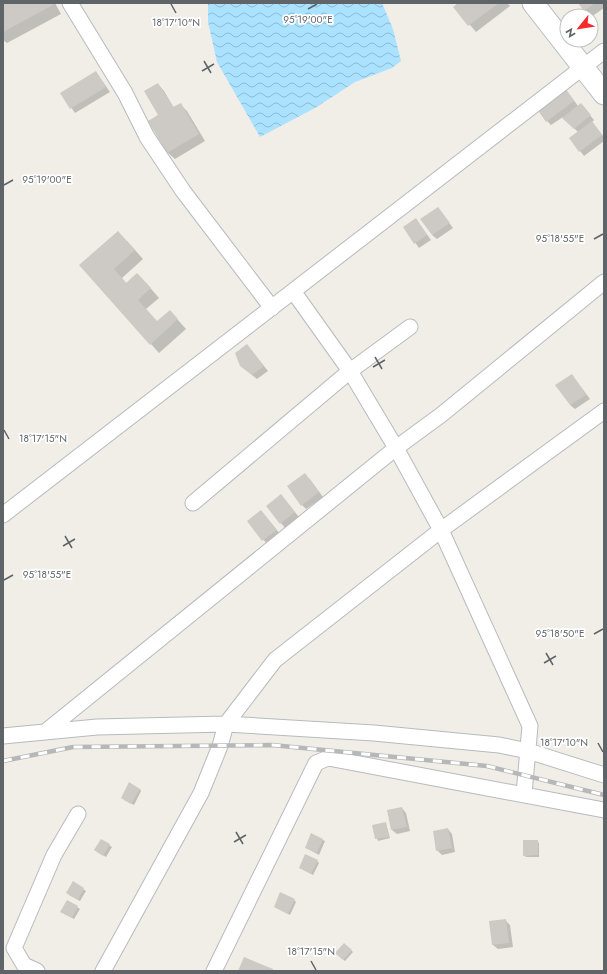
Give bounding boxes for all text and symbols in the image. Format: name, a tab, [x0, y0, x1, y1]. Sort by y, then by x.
north arrow	[559, 8, 599, 48]
text: 95°19'00"E	[283, 12, 333, 27]
text: 18°17'10"N	[152, 15, 200, 30]
text: N	[561, 25, 579, 41]
text: 95°19'00"E	[22, 172, 72, 187]
text: 95°18'55"E	[536, 231, 584, 246]
text: 18°17'15"N	[19, 431, 67, 446]
text: 95°18'55"E	[23, 567, 71, 582]
text: 95°18'50"E	[536, 626, 584, 641]
text: 18°17'10"N	[540, 735, 588, 750]
text: 18°17'15"N	[287, 944, 335, 959]

